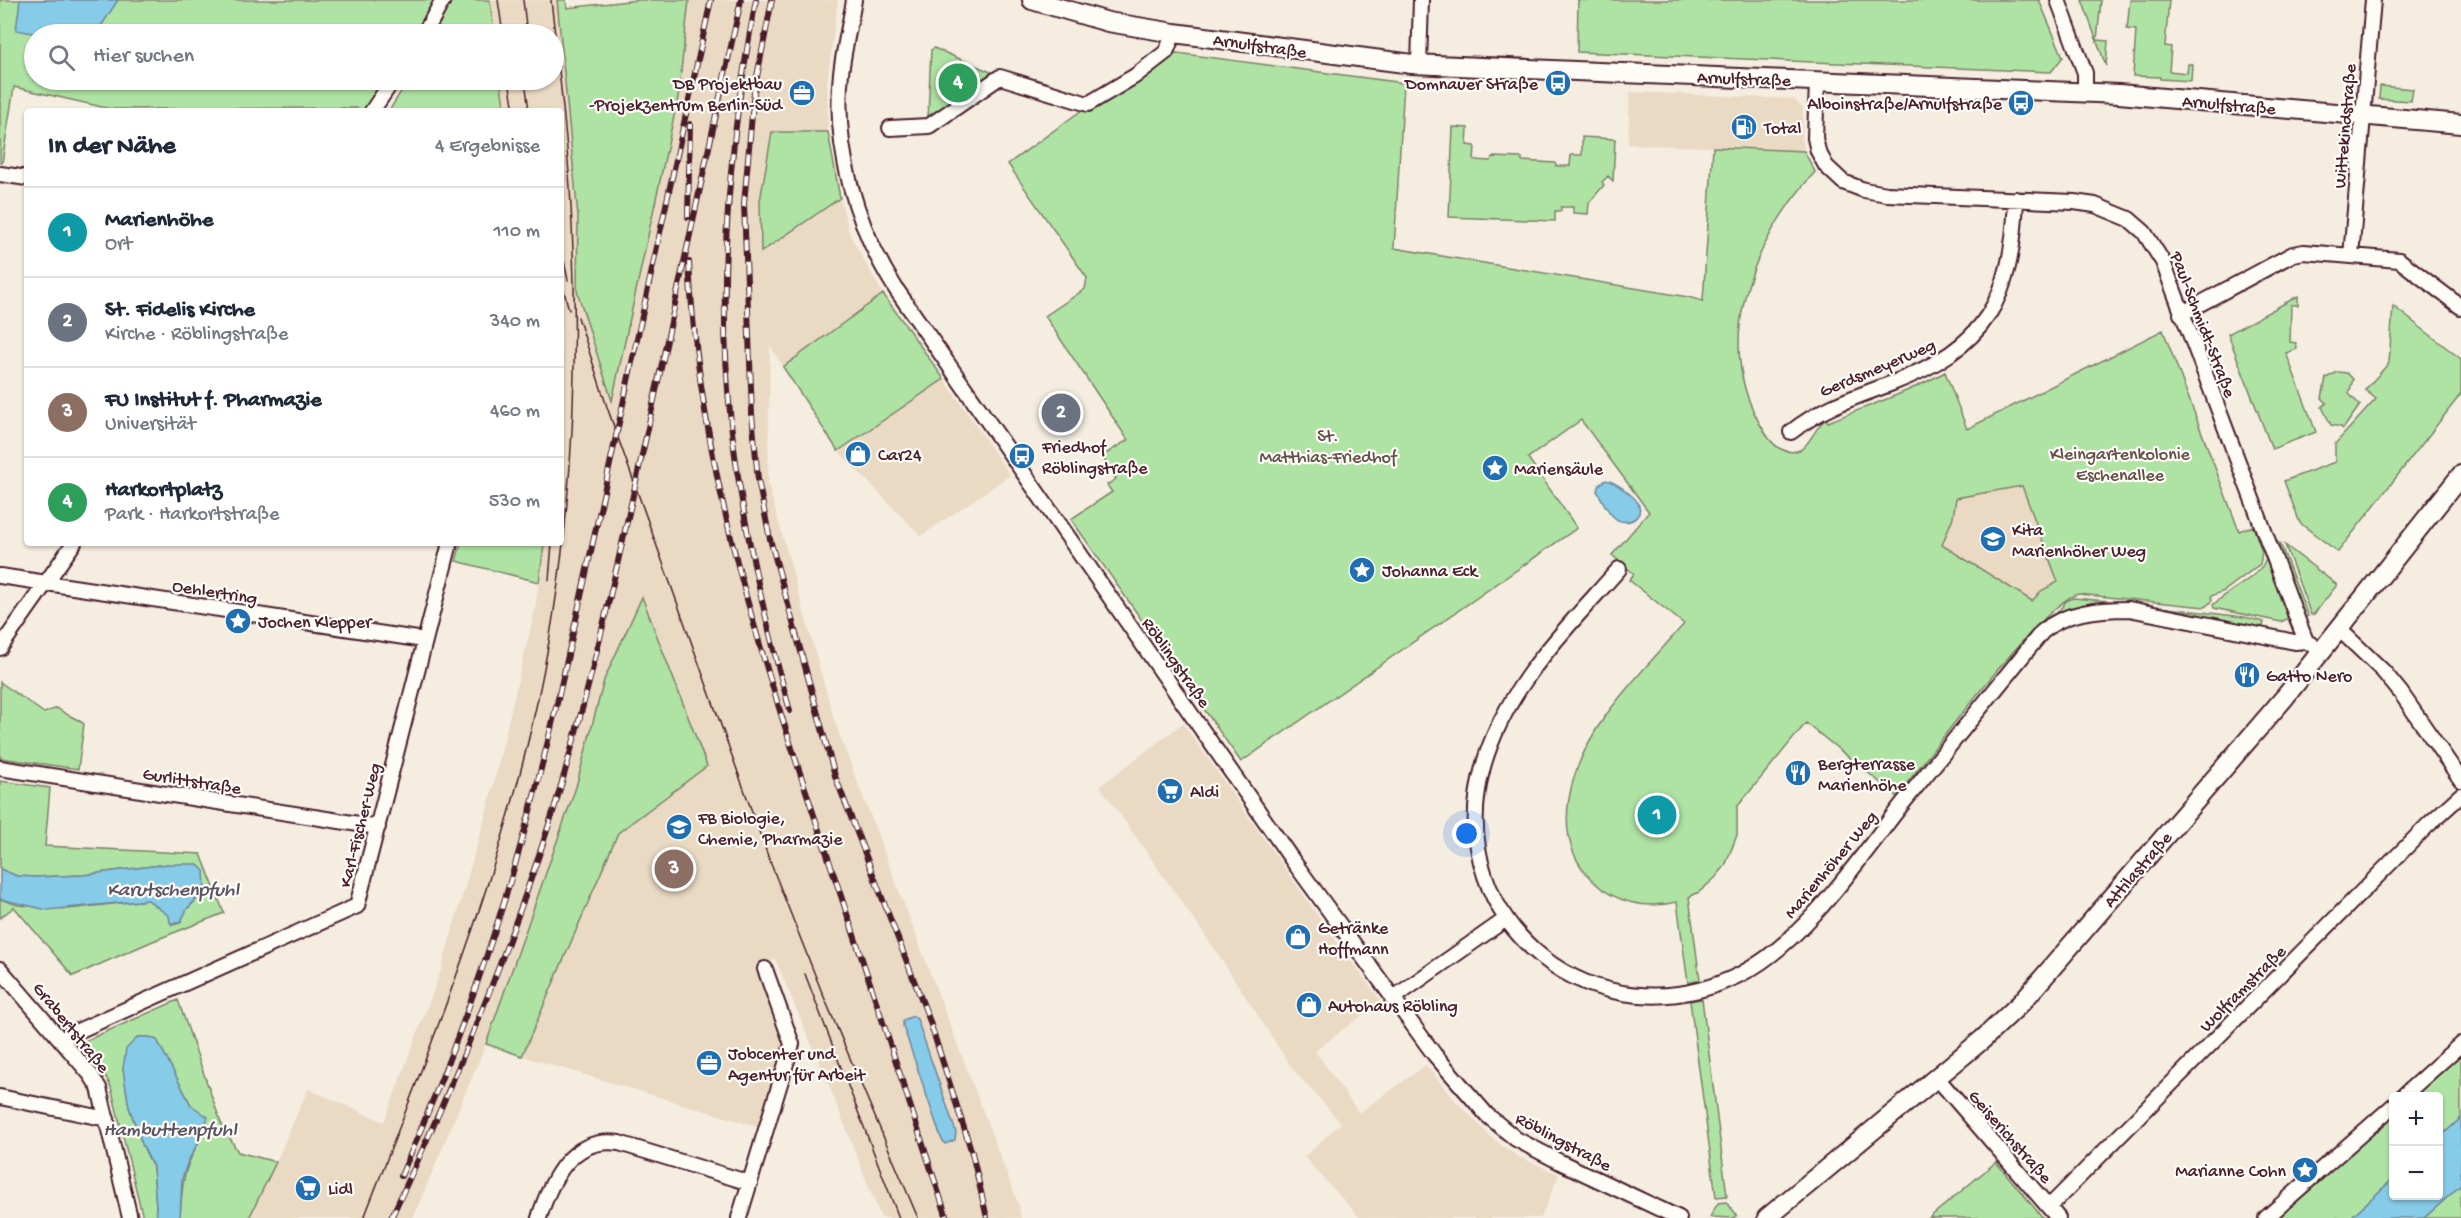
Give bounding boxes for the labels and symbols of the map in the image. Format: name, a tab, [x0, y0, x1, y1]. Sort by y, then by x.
street label: Arnulfstraße	[1212, 31, 1308, 65]
pin: 4	[938, 60, 978, 106]
street label: Wittekindstraße	[2331, 62, 2362, 189]
bus stop icon: Domnauer Straße	[1543, 68, 1573, 98]
street label: Arnulfstraße	[1697, 68, 1792, 93]
place label: DB Projektbau -Projekzentrum Berlin-Süd	[589, 75, 783, 117]
place label: Domnauer Straße	[1404, 75, 1539, 96]
office icon: DB Projektbau -Projekzentrum Berlin-Süd	[787, 78, 817, 108]
bus stop icon: Alboinstraße/Arnulfstraße	[2006, 88, 2036, 118]
street label: Arnulfstraße	[2181, 92, 2277, 121]
place label: Alboinstraße/Arnulfstraße	[1807, 95, 2003, 116]
fuel station icon: Total	[1729, 112, 1759, 142]
place label: Total	[1763, 119, 1802, 140]
street label: Paul-Schmidt-Straße	[2164, 248, 2239, 402]
street label: Gerdsmeyerweg	[1817, 335, 1939, 403]
pin: 2	[1042, 390, 1080, 436]
park label: St. Matthias-Friedhof	[1260, 427, 1398, 469]
place label: Friedhof Röblingstraße	[1041, 438, 1148, 480]
shop icon: Car24	[843, 439, 873, 469]
bus stop icon: Friedhof Röblingstraße	[1007, 441, 1037, 471]
park label: Kleingartenkolonie Eschenallee	[2050, 445, 2191, 487]
place label: Car24	[878, 446, 922, 467]
place icon: Mariensäule	[1480, 453, 1510, 483]
place label: Mariensäule	[1514, 460, 1604, 481]
place label: Kita Marienhöher Weg	[2012, 521, 2146, 563]
school or university icon: Kita Marienhöher Weg	[1978, 524, 2008, 554]
place icon: Johanna Eck	[1347, 555, 1377, 585]
place label: Johanna Eck	[1382, 562, 1479, 583]
street label: Oehlertring	[171, 576, 259, 611]
place icon: Jochen Klepper	[223, 606, 253, 636]
place label: Jochen Klepper	[258, 613, 373, 634]
street label: Röblingstraße	[1136, 614, 1214, 713]
restaurant icon: Gatto Nero	[2232, 660, 2262, 690]
place label: Gatto Nero	[2266, 667, 2352, 688]
place label: Bergterrasse Marienhöhe	[1817, 755, 1916, 797]
restaurant icon: Bergterrasse Marienhöhe	[1783, 758, 1813, 788]
street label: Karl-Fischer-Weg	[336, 761, 387, 890]
street label: Gurlittstraße	[141, 764, 243, 801]
supermarket icon: Aldi	[1155, 776, 1185, 806]
place label: Aldi	[1190, 783, 1219, 804]
pin: 1	[1638, 792, 1676, 838]
street label: Marienhöher Weg	[1781, 808, 1883, 924]
place label: FB Biologie, Chemie, Pharmazie	[697, 809, 843, 851]
school or university icon: FB Biologie, Chemie, Pharmazie	[664, 812, 694, 842]
your location	[1452, 819, 1481, 848]
street label: Attilastraße	[2100, 828, 2178, 913]
pin: 3	[654, 846, 694, 892]
water label: Karutschenpfuhl	[107, 880, 241, 903]
place label: Getränke Hoffmann	[1318, 919, 1389, 961]
shop icon: Getränke Hoffmann	[1283, 922, 1313, 952]
street label: Wolframstraße	[2196, 942, 2292, 1037]
street label: Grabertstraße	[27, 979, 114, 1079]
shop icon: Autohaus Röbling	[1294, 990, 1324, 1020]
place label: Autohaus Röbling	[1328, 997, 1458, 1018]
place label: Jobcenter und Agentur für Arbeit	[728, 1045, 866, 1087]
office icon: Jobcenter und Agentur für Arbeit	[694, 1048, 724, 1078]
street label: Geiserichstraße	[1963, 1087, 2056, 1189]
street label: Röblingstraße	[1511, 1109, 1615, 1178]
water label: Hambuttenpfuhl	[103, 1120, 238, 1143]
place icon: Marianne Cohn	[2290, 1155, 2320, 1185]
place label: Marianne Cohn	[2175, 1162, 2286, 1183]
supermarket icon: Lidl	[293, 1173, 323, 1203]
place label: Lidl	[328, 1180, 353, 1201]

